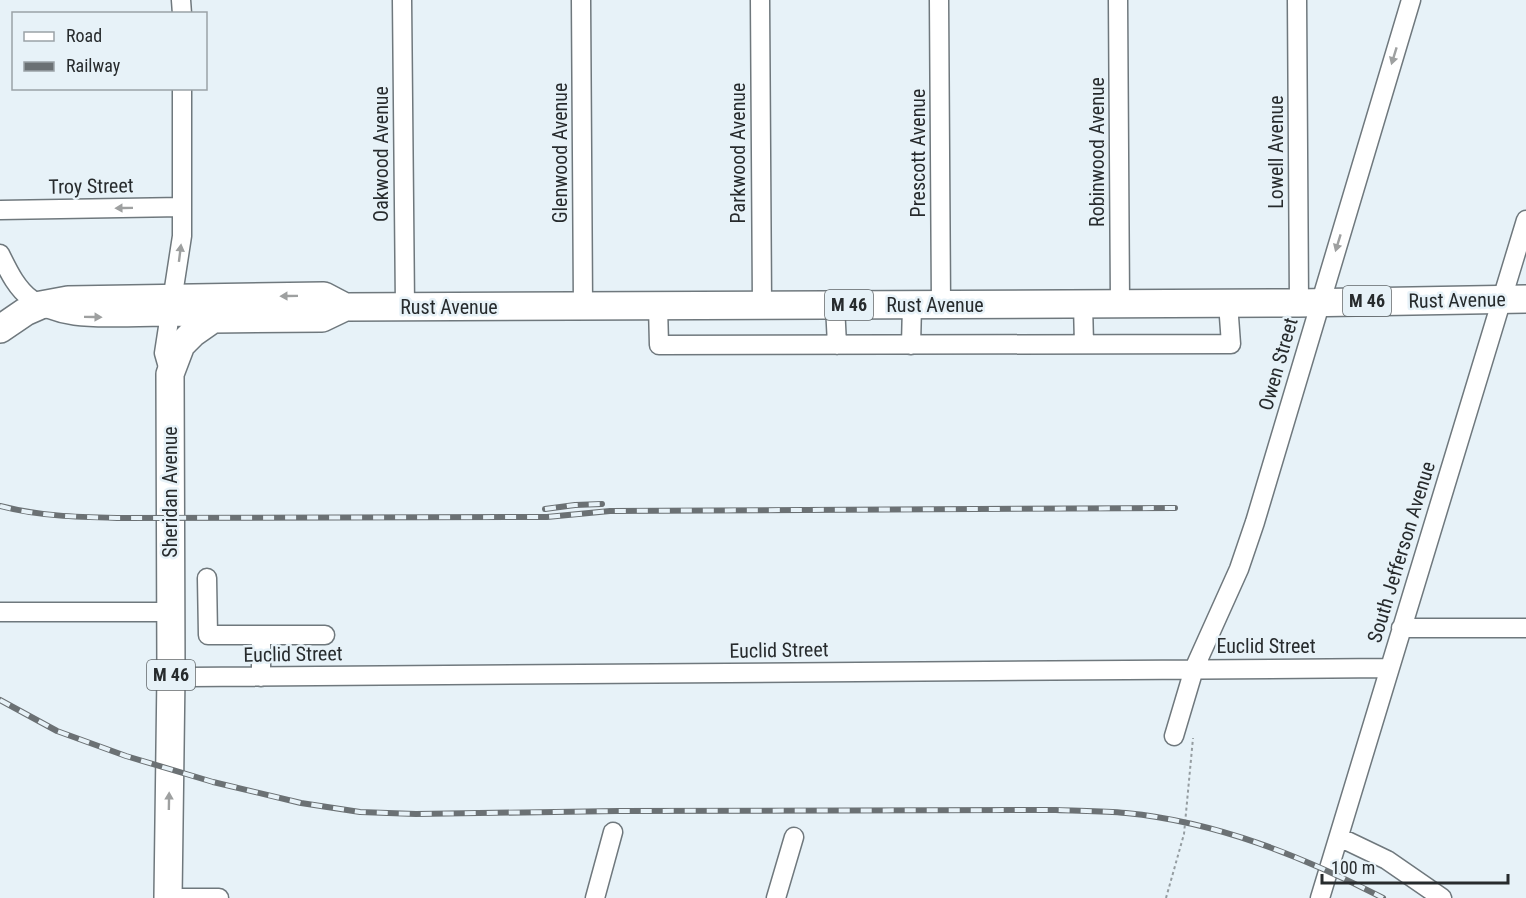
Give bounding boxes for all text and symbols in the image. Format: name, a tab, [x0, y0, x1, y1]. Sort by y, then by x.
legend	[12, 12, 207, 90]
text: Road	[66, 25, 102, 46]
one-way arrow	[1389, 47, 1398, 65]
text: Railway	[66, 55, 121, 76]
street label: Robinwood Avenue	[1085, 77, 1109, 227]
street label: Glenwood Avenue	[548, 83, 572, 223]
street label: Parkwood Avenue	[726, 83, 750, 223]
street label: Oakwood Avenue	[369, 86, 393, 222]
street label: Prescott Avenue	[906, 89, 930, 217]
street label: Lowell Avenue	[1264, 95, 1288, 209]
street label: Troy Street	[48, 173, 134, 199]
one-way arrow	[114, 203, 133, 213]
one-way arrow	[1333, 234, 1342, 252]
one-way arrow	[176, 243, 185, 262]
road number: M 46	[1343, 286, 1391, 316]
street label: Rust Avenue	[1408, 287, 1506, 313]
road number: M 46	[825, 290, 873, 320]
one-way arrow	[280, 291, 299, 301]
street label: Rust Avenue	[886, 293, 984, 317]
street label: Rust Avenue	[400, 295, 498, 319]
one-way arrow	[84, 312, 103, 322]
street label: Owen Street	[1253, 315, 1303, 413]
street label: Sheridan Avenue	[158, 426, 182, 558]
street label: South Jefferson Avenue	[1362, 459, 1440, 645]
street label: Euclid Street	[1216, 634, 1316, 658]
street label: Euclid Street	[729, 637, 829, 663]
street label: Euclid Street	[243, 641, 343, 667]
road number: M 46	[147, 660, 195, 690]
one-way arrow	[164, 791, 174, 810]
scale bar	[1322, 847, 1508, 885]
text: 100 m	[1331, 857, 1375, 878]

